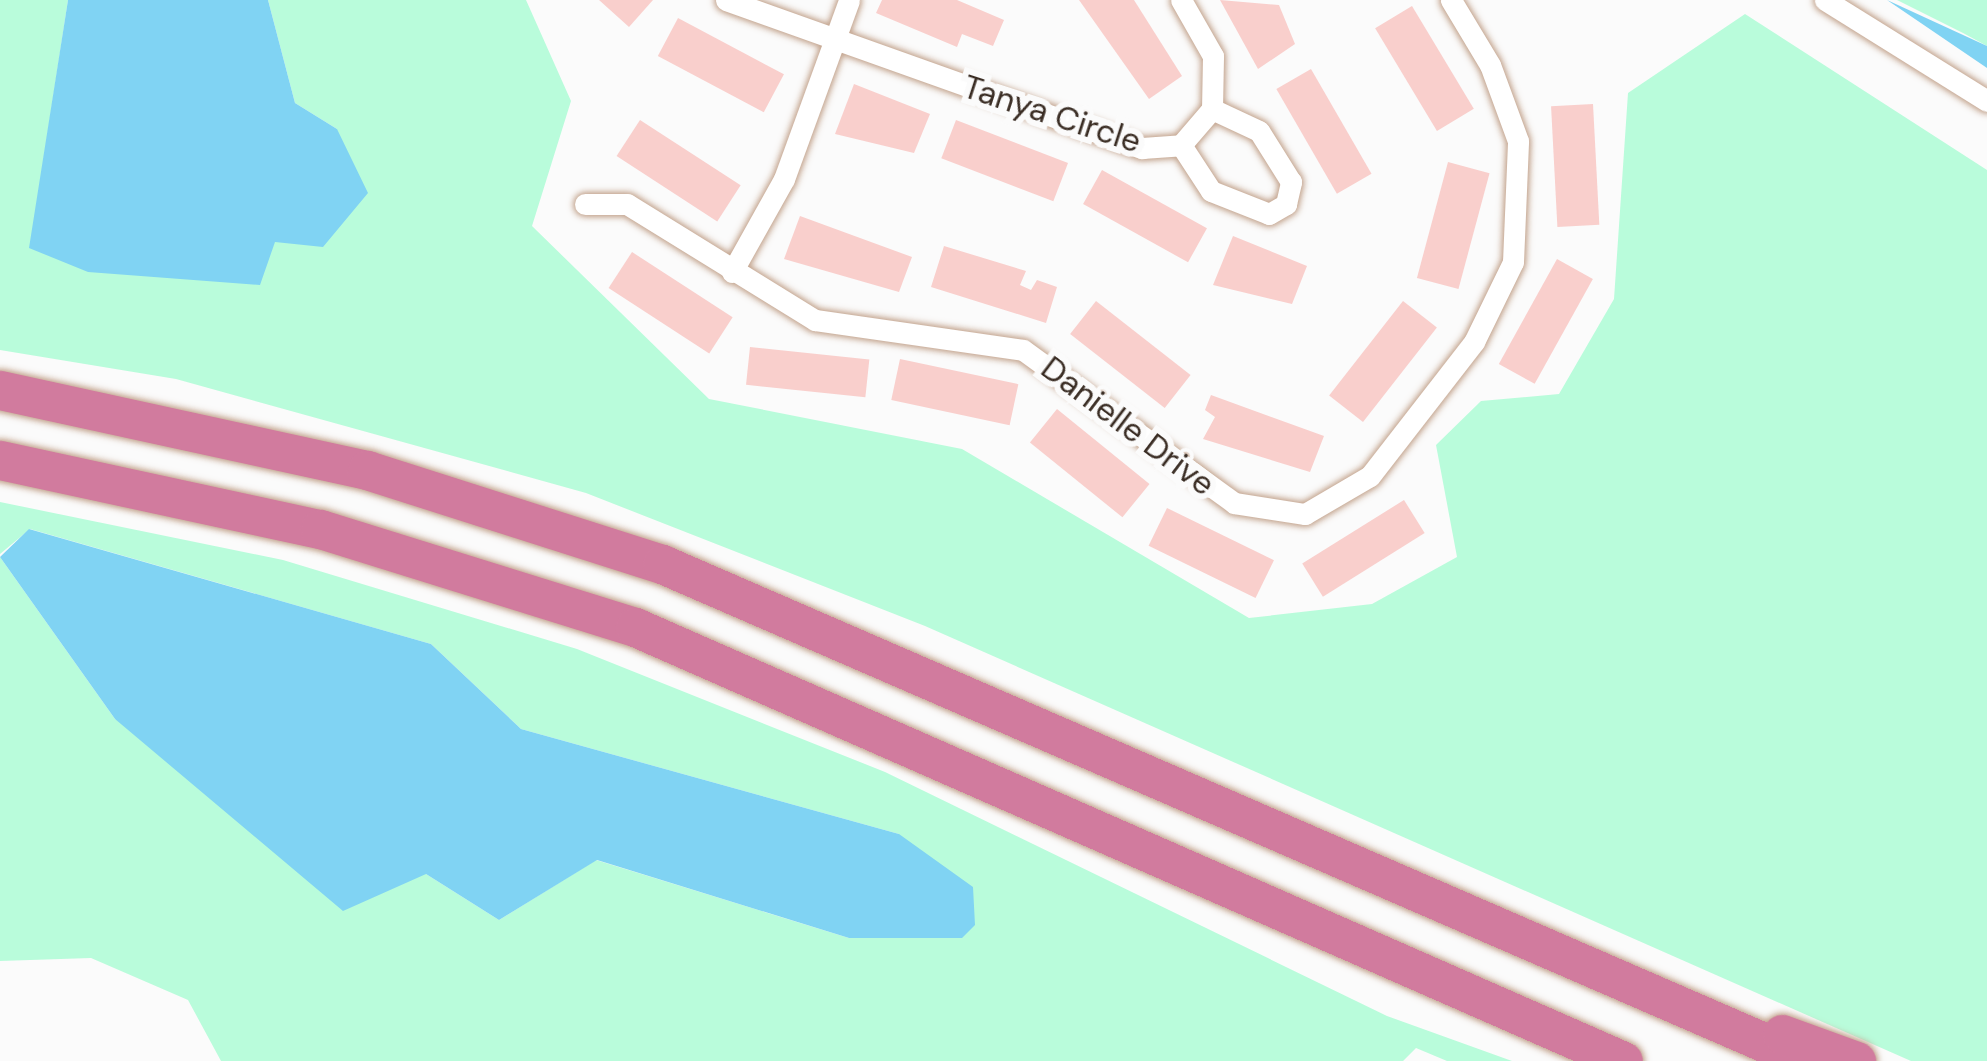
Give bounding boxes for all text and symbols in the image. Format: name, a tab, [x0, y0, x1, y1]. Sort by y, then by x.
street label: Tanya Circle	[958, 67, 1146, 161]
street label: Danielle Drive	[1034, 348, 1222, 504]

